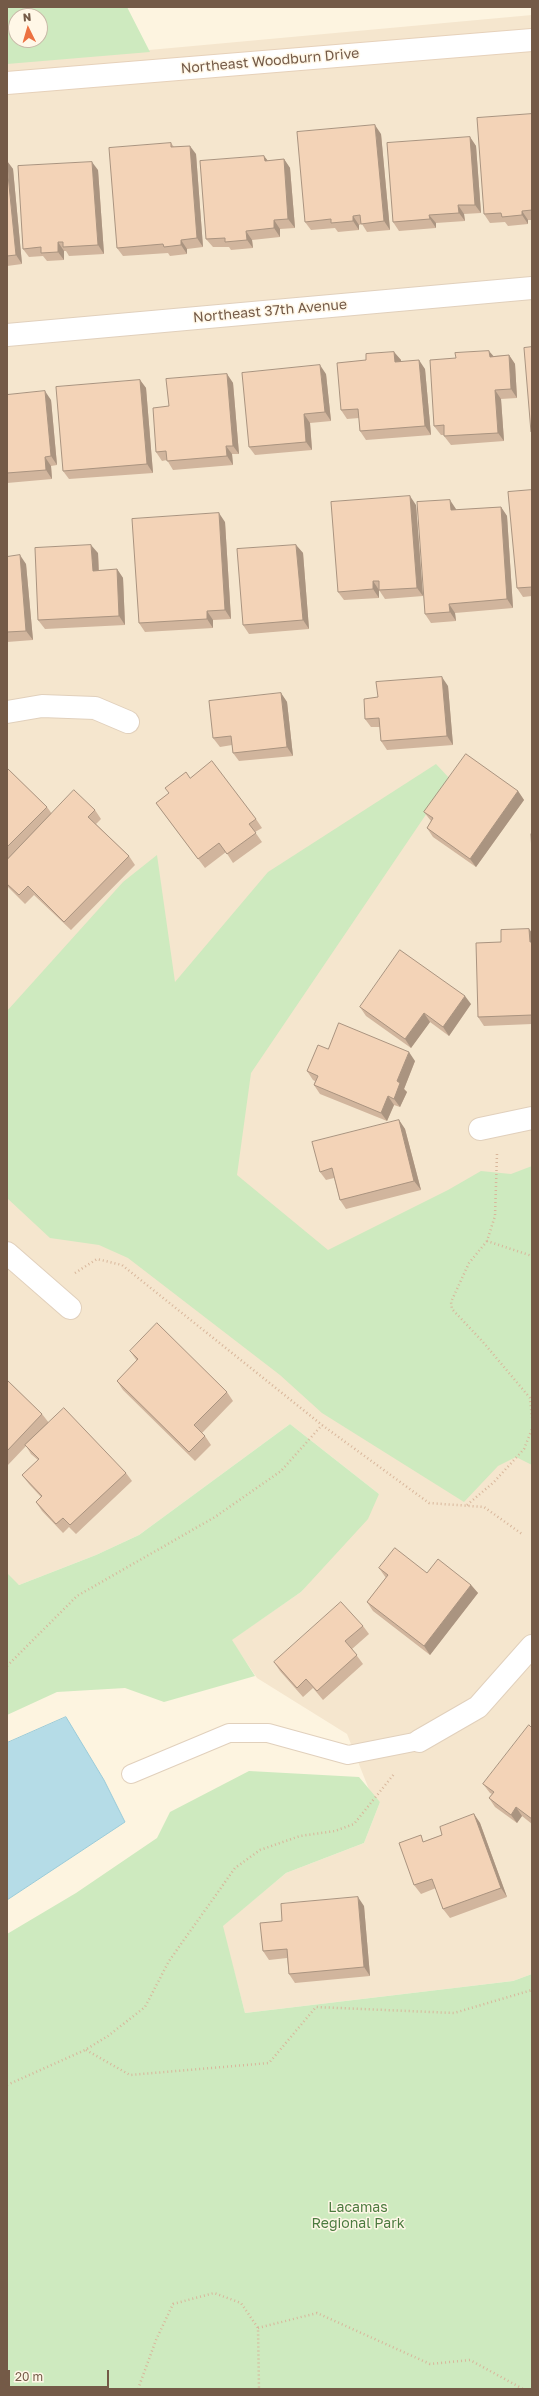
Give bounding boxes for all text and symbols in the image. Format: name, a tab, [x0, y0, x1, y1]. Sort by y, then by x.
north arrow	[8, 8, 48, 48]
text: N	[22, 10, 32, 23]
street label: Northeast Woodburn Drive	[180, 45, 360, 77]
street label: Northeast 37th Avenue	[192, 296, 348, 326]
park label: Lacamas Regional Park	[311, 2200, 405, 2232]
scale bar	[10, 2362, 111, 2388]
text: 20 m	[15, 2369, 43, 2384]

